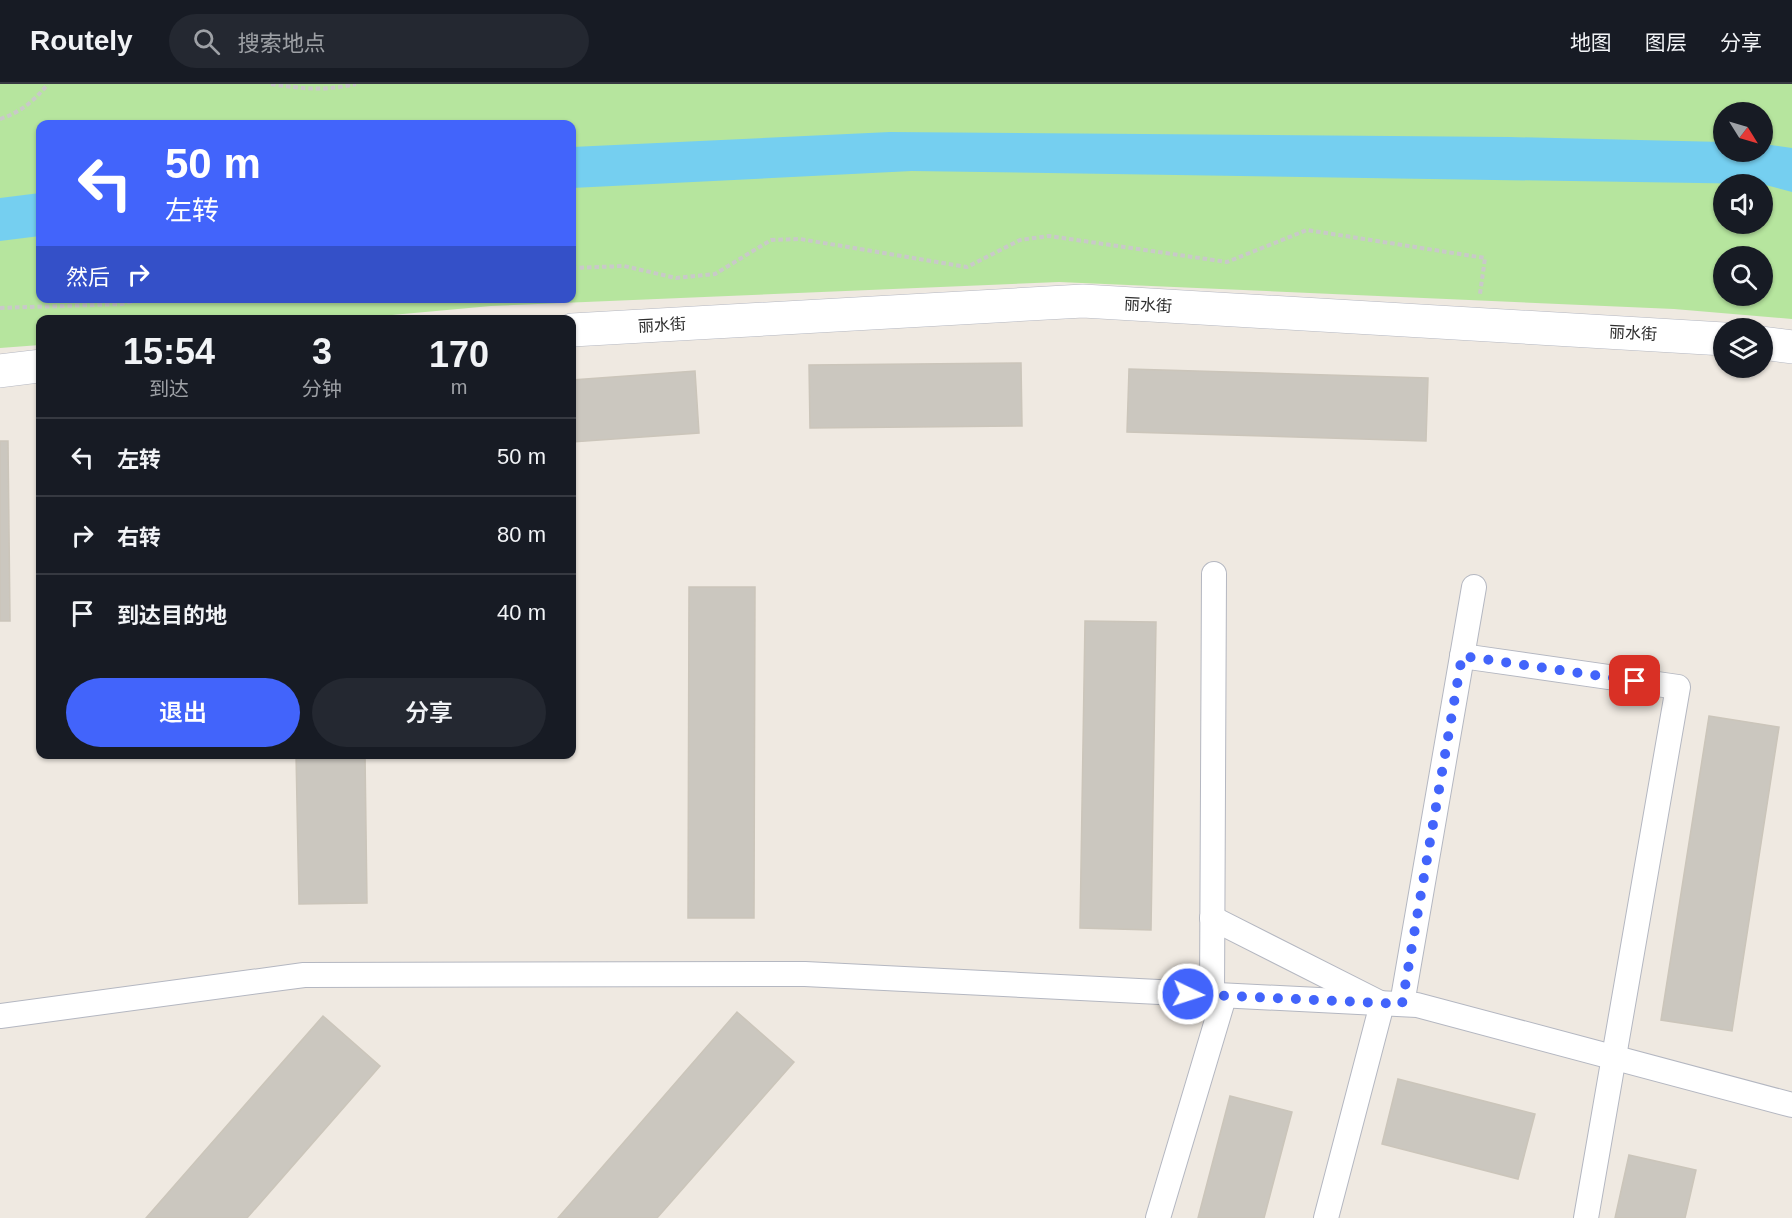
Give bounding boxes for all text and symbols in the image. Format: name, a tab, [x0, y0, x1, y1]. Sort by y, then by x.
search box	[169, 14, 589, 68]
text: Routely	[30, 25, 133, 56]
icon: search	[190, 25, 223, 58]
text: 搜索地点	[238, 31, 326, 56]
text: 地图	[1570, 31, 1612, 54]
text: 图层	[1645, 31, 1687, 54]
text: 分享	[1720, 31, 1762, 54]
north arrow	[1713, 102, 1773, 162]
map controls	[1713, 102, 1773, 378]
text: 50 m	[165, 140, 261, 187]
icon: left	[66, 144, 144, 222]
button: sound	[1713, 174, 1773, 234]
text: 左转	[165, 196, 219, 226]
button: search	[1713, 246, 1773, 306]
icon: right	[122, 258, 155, 291]
text: 然后	[66, 265, 110, 290]
street label: 丽水街	[1124, 295, 1172, 315]
street label: 丽水街	[638, 315, 686, 335]
button: layers	[1713, 318, 1773, 378]
street label: 丽水街	[1609, 323, 1657, 343]
text: 15:54	[123, 331, 215, 372]
text: 3	[312, 331, 332, 372]
text: 170	[429, 334, 489, 375]
text: m	[451, 376, 467, 398]
text: 到达	[149, 378, 189, 400]
text: 分钟	[302, 378, 342, 400]
icon: left	[66, 441, 99, 474]
text: 50 m	[497, 444, 546, 469]
text: 左转	[117, 447, 161, 472]
icon: right	[66, 519, 99, 552]
text: 80 m	[497, 522, 546, 547]
text: 右转	[117, 525, 161, 550]
icon: arrive	[66, 597, 99, 630]
text: 40 m	[497, 600, 546, 625]
text: 到达目的地	[117, 603, 227, 628]
pin	[1609, 655, 1660, 706]
icon: arrive	[1618, 664, 1651, 697]
button: 退出	[66, 678, 300, 747]
button: 分享	[312, 678, 546, 747]
position arrow	[1156, 962, 1220, 1026]

